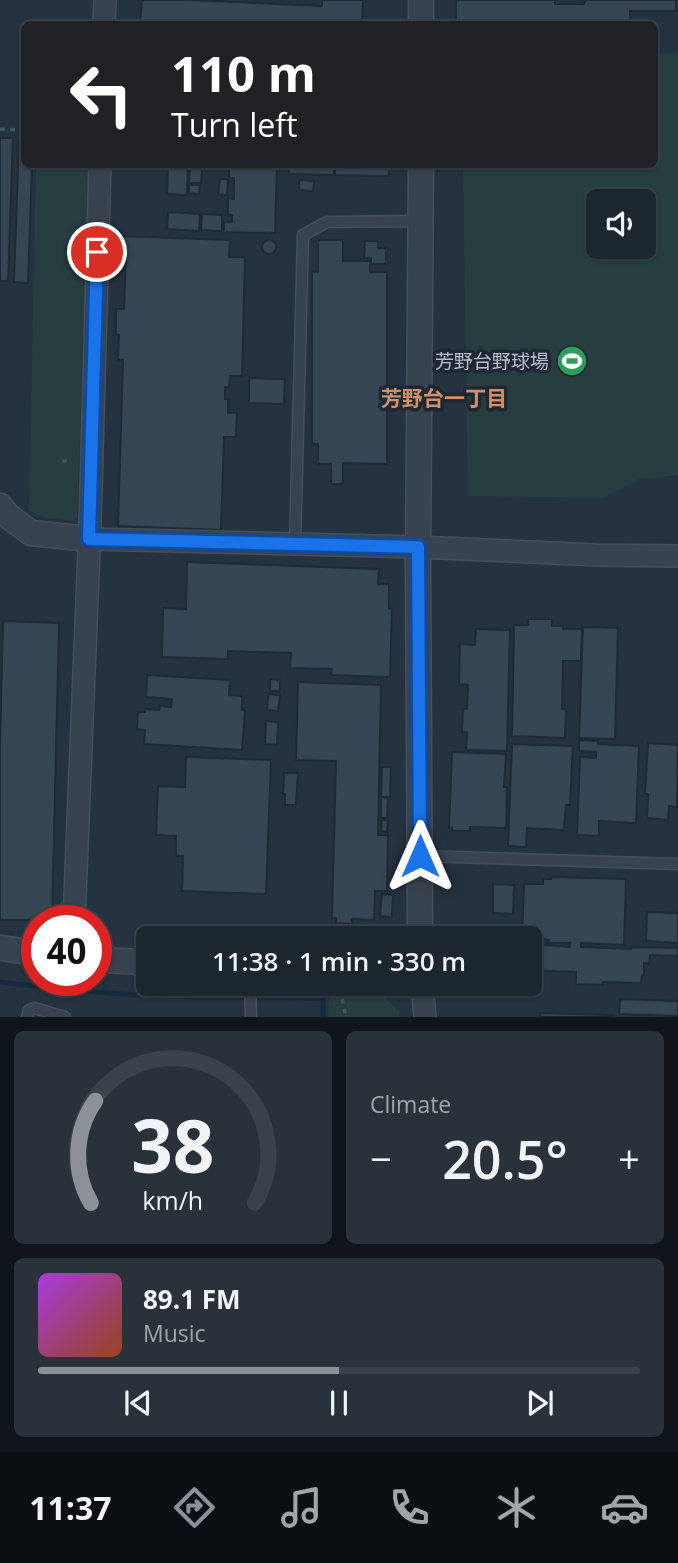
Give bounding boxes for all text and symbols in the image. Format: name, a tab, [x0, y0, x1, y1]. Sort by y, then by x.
text: 110 m	[171, 40, 316, 106]
icon: left	[56, 49, 147, 140]
text: Turn left	[171, 103, 297, 146]
map controls	[586, 189, 656, 259]
button: sound	[586, 189, 656, 259]
pin	[67, 222, 127, 282]
icon: arrive	[78, 233, 116, 271]
sports icon: 芳野台野球場	[555, 344, 589, 378]
place label: 芳野台野球場	[435, 348, 549, 374]
district label: 芳野台一丁目	[381, 384, 507, 412]
position arrow	[383, 819, 457, 893]
speed limit sign: 40	[21, 905, 112, 996]
text: 11:38 · 1 min · 330 m	[212, 943, 466, 979]
text: Climate	[370, 1088, 451, 1120]
text: 38	[131, 1096, 215, 1195]
text: 20.5°	[442, 1123, 568, 1194]
text: −	[370, 1132, 392, 1184]
text: +	[618, 1132, 640, 1184]
text: km/h	[143, 1183, 203, 1217]
text: 89.1 FM	[143, 1281, 241, 1317]
text: Music	[143, 1317, 206, 1349]
icon: previous	[119, 1384, 157, 1422]
icon: pause	[320, 1384, 358, 1422]
icon: next	[521, 1384, 559, 1422]
icon: directions	[170, 1483, 219, 1532]
icon: music	[277, 1483, 326, 1532]
icon: phone	[385, 1483, 434, 1532]
icon: climate	[492, 1483, 541, 1532]
icon: car	[600, 1483, 649, 1532]
text: 11:37	[29, 1486, 112, 1529]

